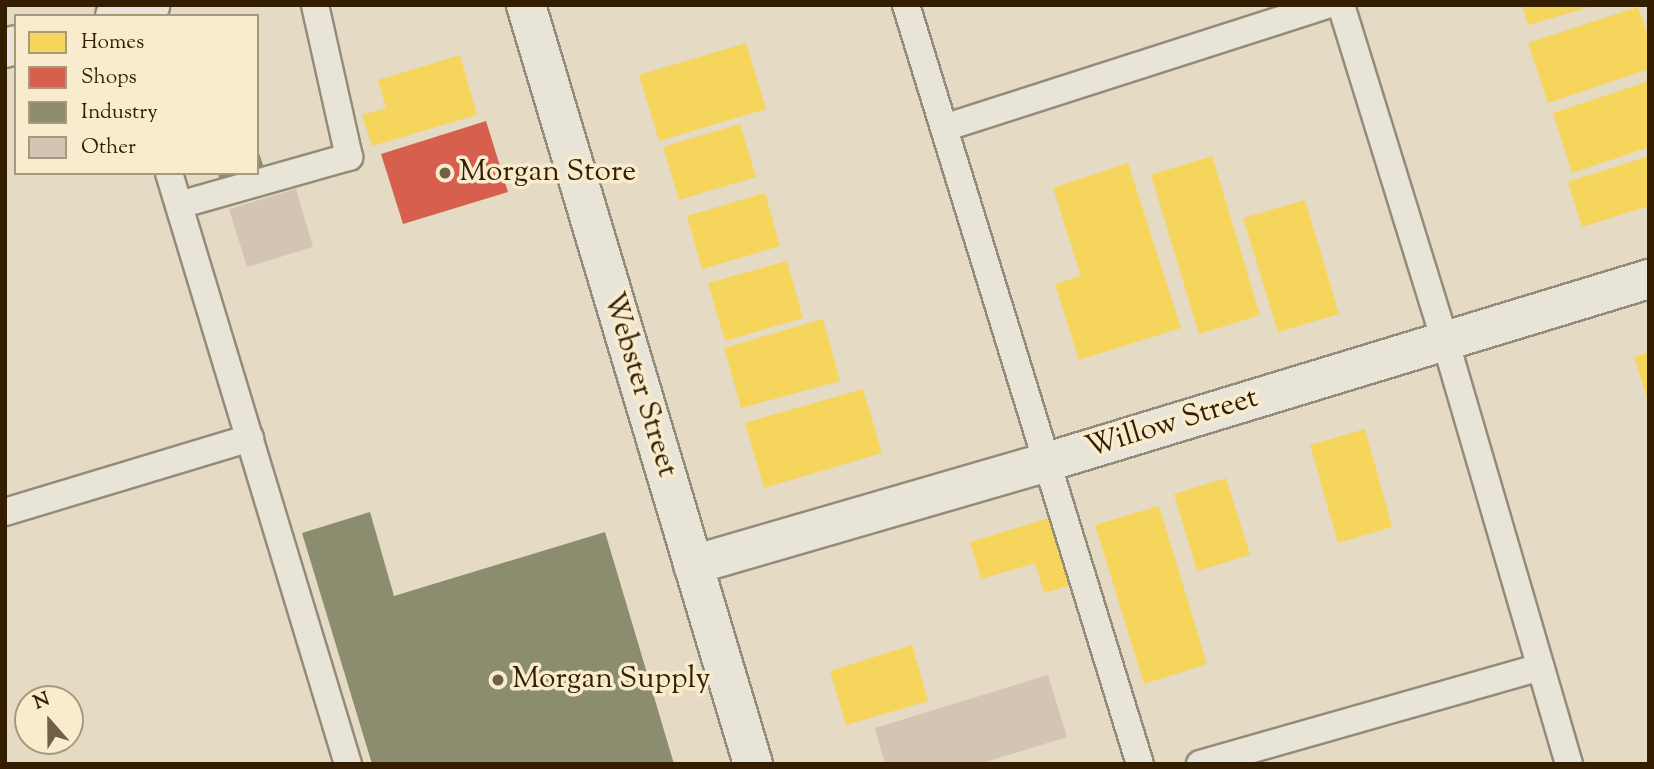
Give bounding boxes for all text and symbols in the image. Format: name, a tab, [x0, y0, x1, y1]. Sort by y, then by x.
legend	[14, 14, 259, 175]
text: Homes	[81, 28, 144, 58]
text: Shops	[81, 63, 137, 93]
text: Industry	[81, 98, 158, 128]
text: Other	[81, 133, 136, 163]
place label: Morgan Store	[459, 155, 636, 191]
marker: Morgan Store	[437, 165, 453, 181]
street label: Webster Street	[594, 288, 684, 482]
street label: Willow Street	[1081, 381, 1263, 467]
place label: Morgan Supply	[512, 662, 710, 698]
marker: Morgan Supply	[490, 672, 506, 688]
north arrow	[14, 685, 84, 755]
text: N	[30, 686, 54, 717]

